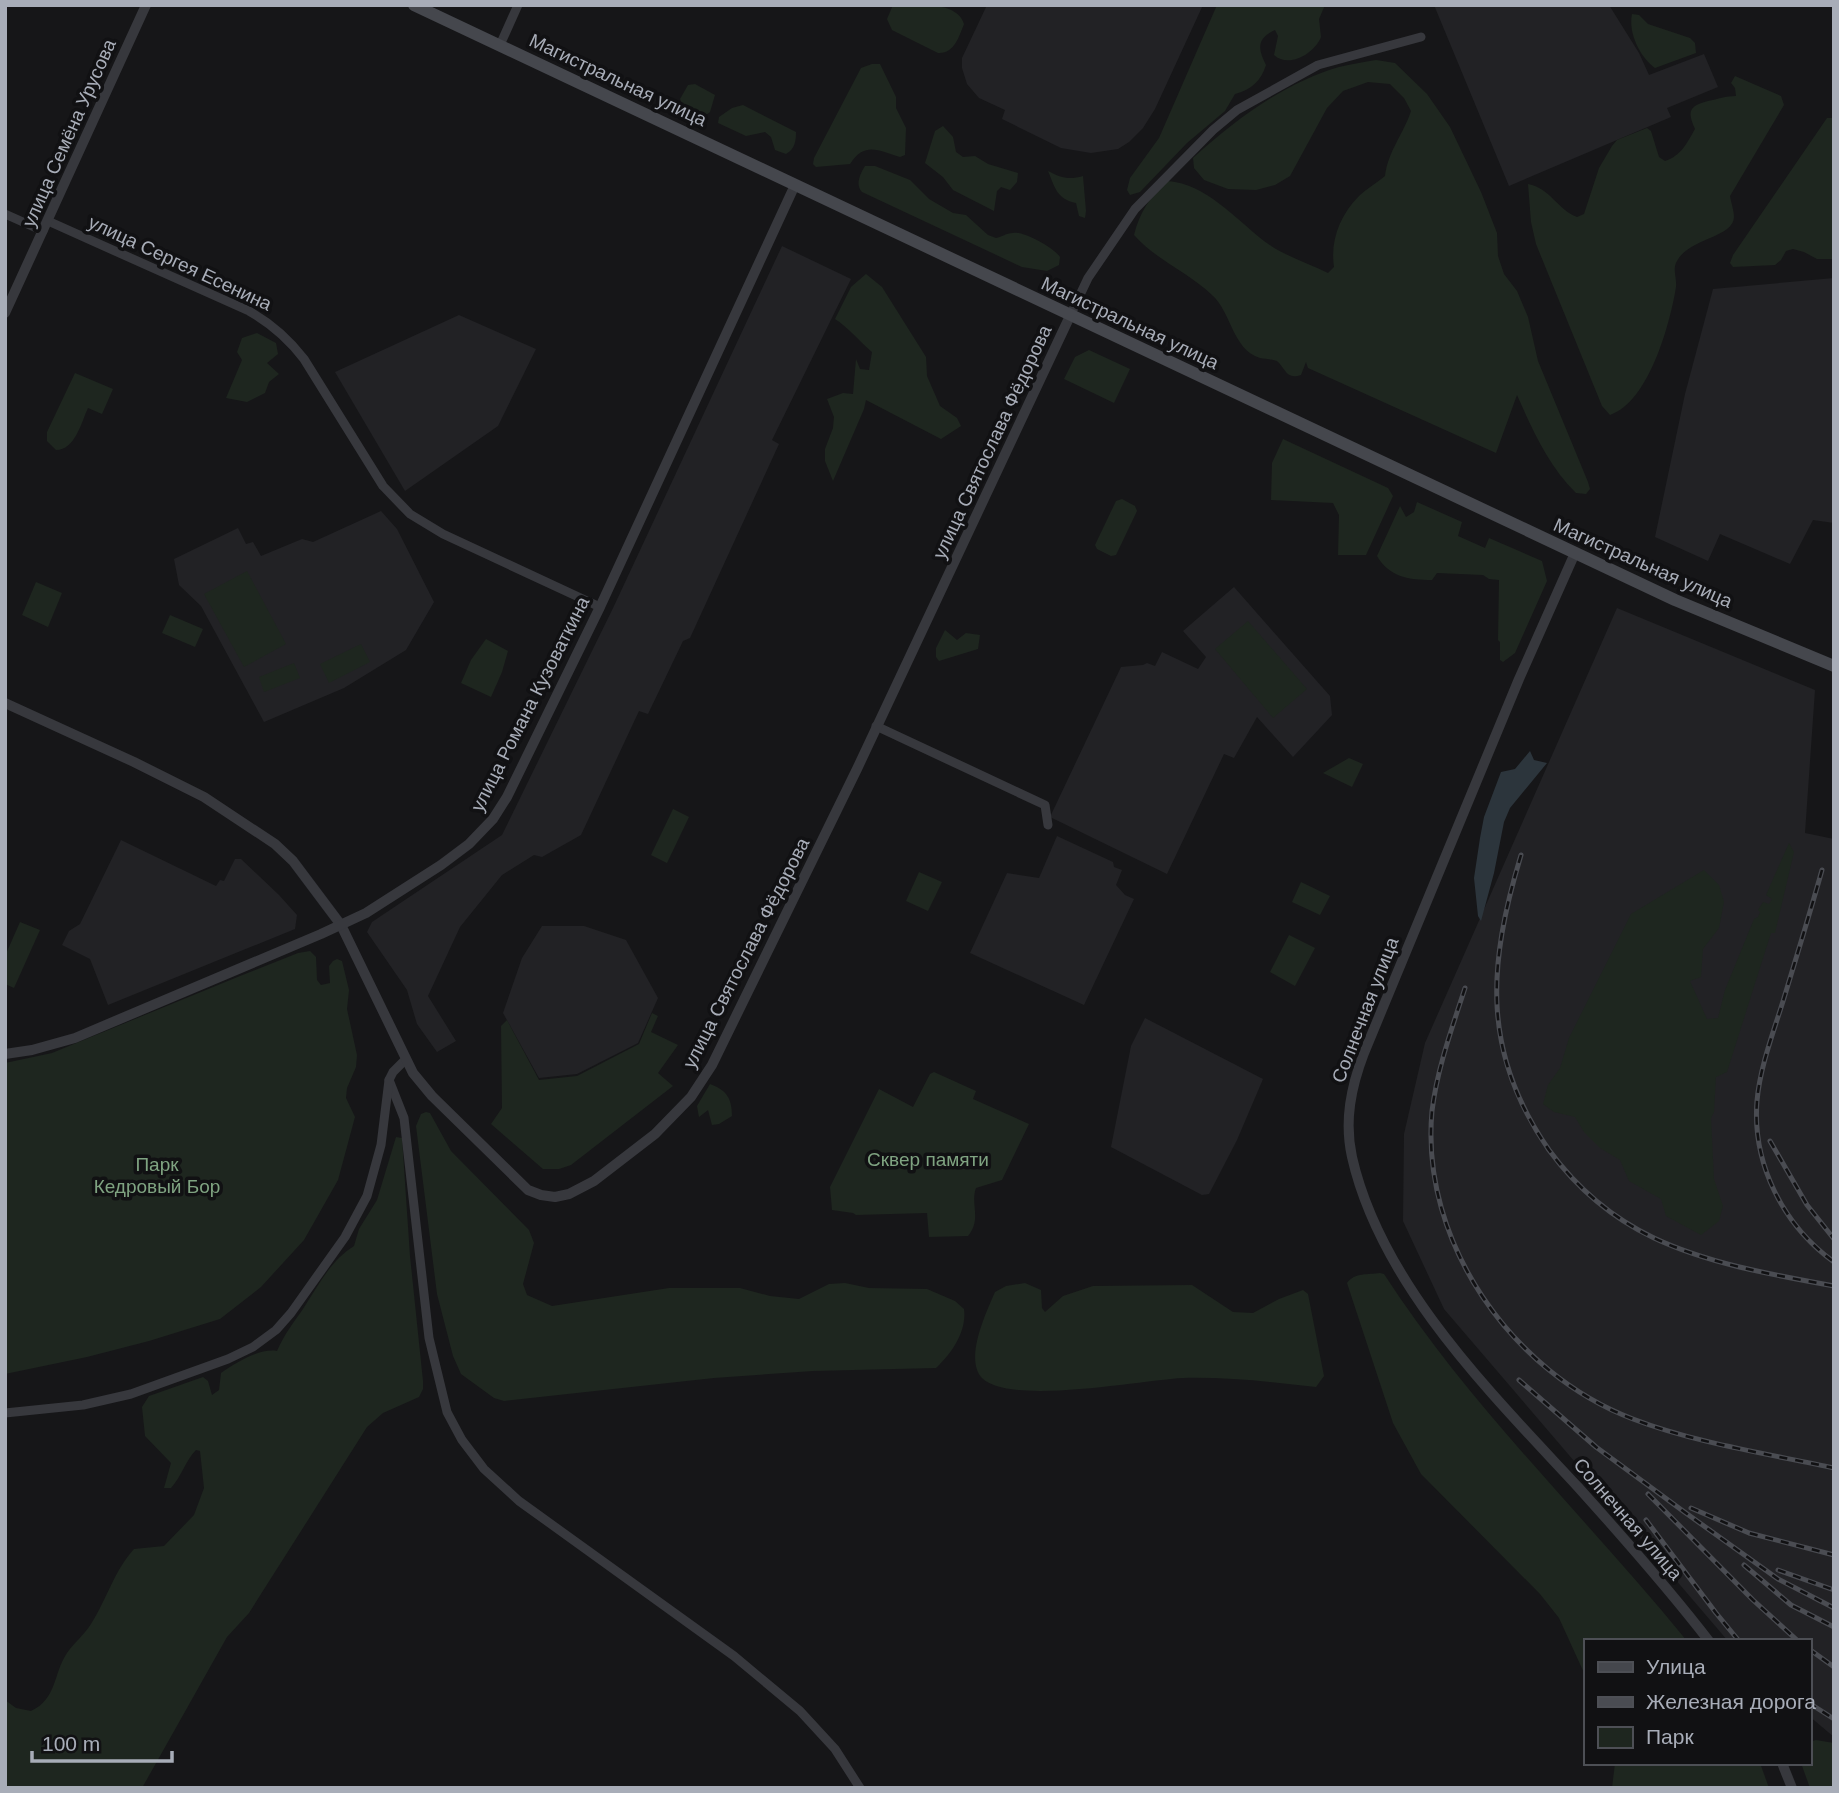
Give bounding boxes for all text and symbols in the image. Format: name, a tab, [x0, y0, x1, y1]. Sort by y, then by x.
street label: Магистральная улица	[526, 30, 710, 131]
street label: улица Семёна Урусова	[18, 35, 120, 230]
street label: улица Сергея Есенина	[85, 211, 275, 315]
street label: Магистральная улица	[1038, 273, 1222, 374]
street label: улица Святослава Фёдорова	[928, 321, 1056, 562]
street label: Магистральная улица	[1550, 514, 1736, 612]
street label: улица Романа Кузоваткина	[467, 593, 594, 815]
street label: улица Святослава Фёдорова	[679, 834, 814, 1072]
street label: Солнечная улица	[1328, 934, 1403, 1086]
park label: Сквер памяти	[867, 1149, 989, 1170]
park label: Парк Кедровый Бор	[94, 1154, 220, 1197]
street label: Солнечная улица	[1570, 1454, 1687, 1584]
legend	[1584, 1639, 1811, 1765]
text: Улица	[1646, 1655, 1706, 1678]
text: Железная дорога	[1646, 1690, 1816, 1713]
scale bar	[32, 1720, 172, 1764]
text: Парк	[1646, 1725, 1694, 1748]
text: 100 m	[42, 1732, 100, 1755]

